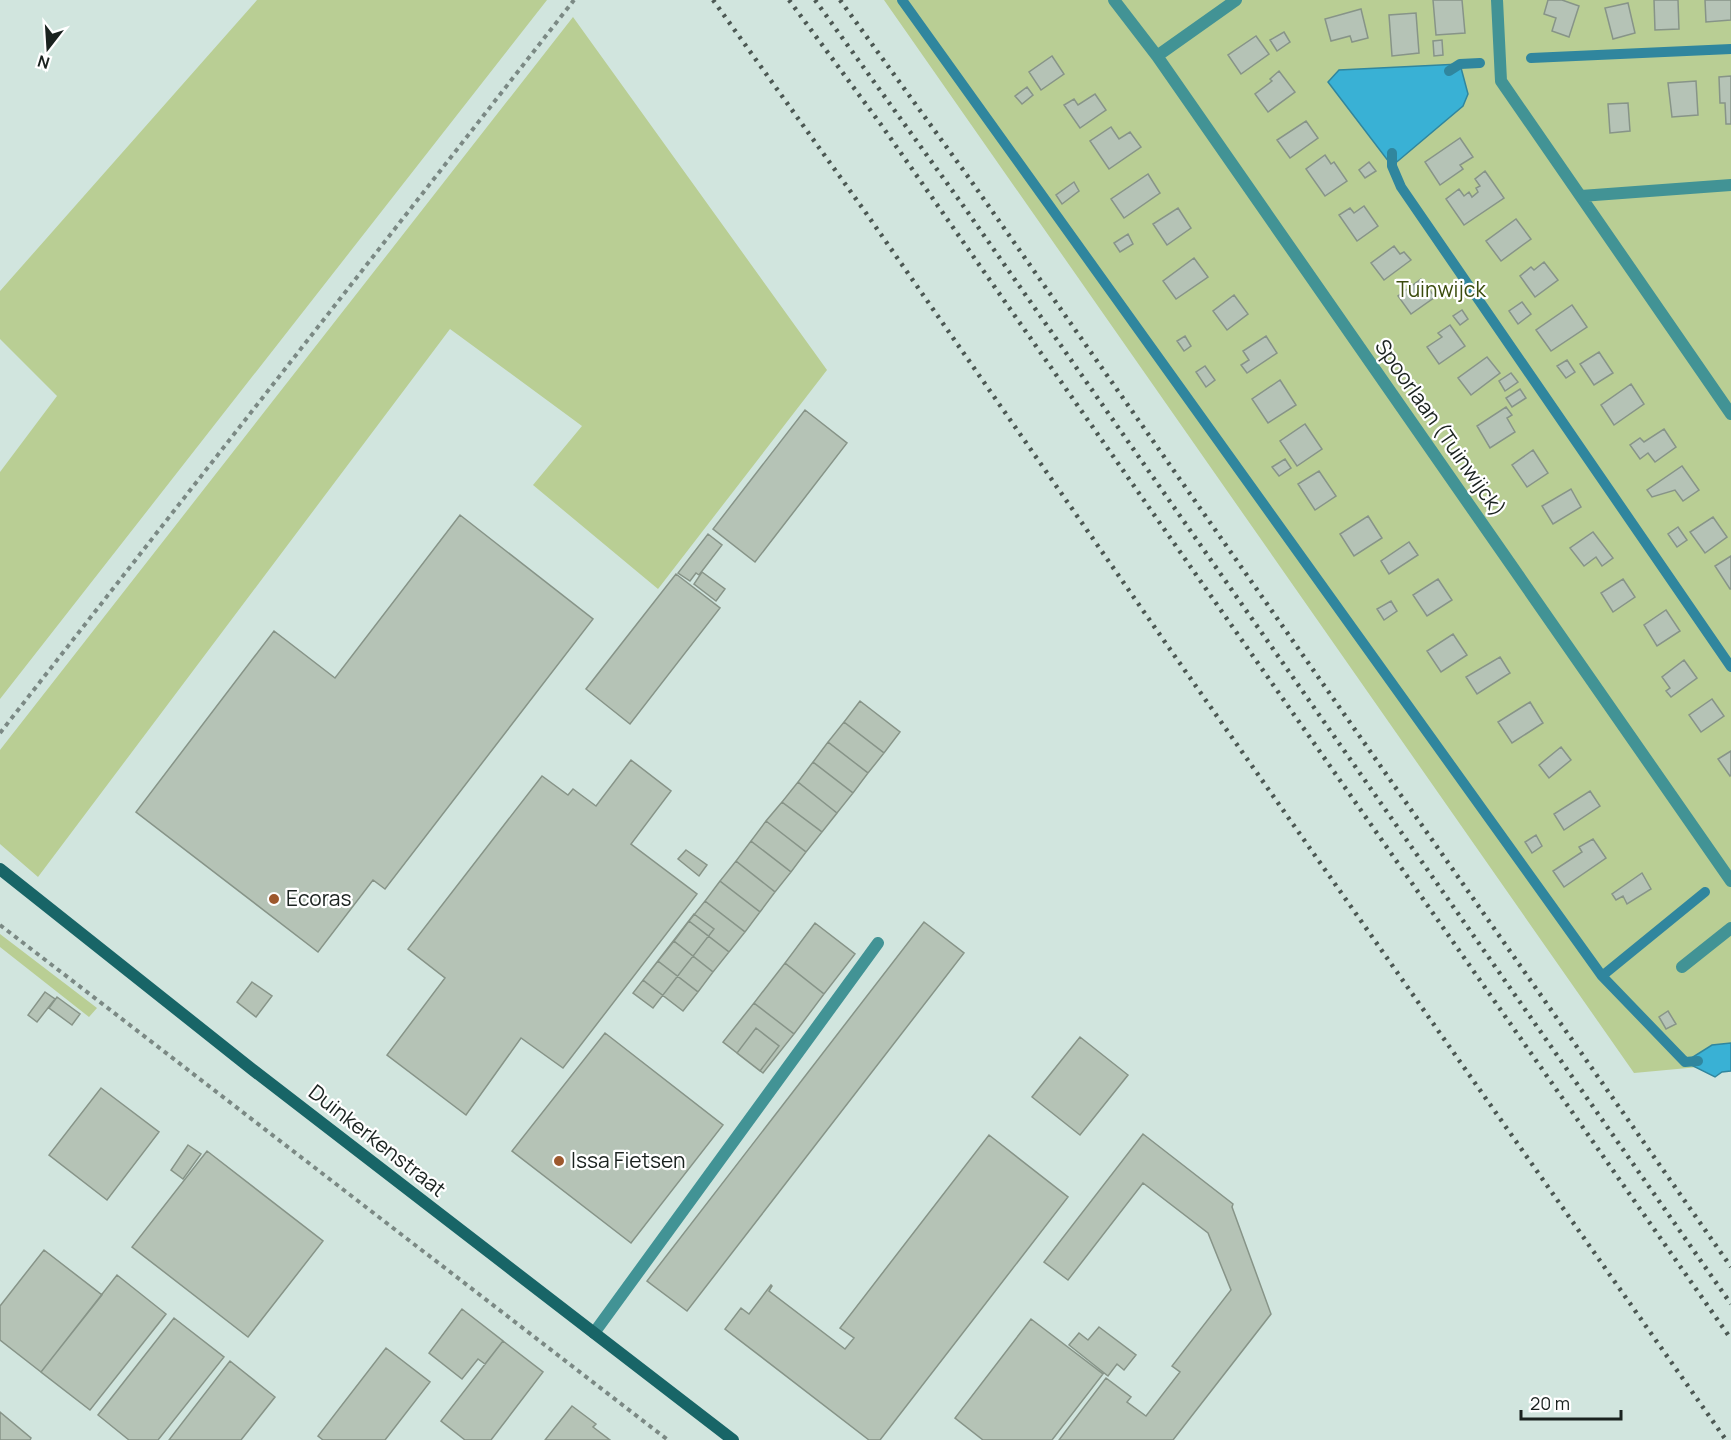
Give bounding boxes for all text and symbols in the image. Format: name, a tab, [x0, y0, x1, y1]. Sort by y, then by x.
north arrow	[18, 18, 78, 78]
text: N	[35, 50, 52, 75]
park label: Tuinwijck	[1396, 275, 1486, 303]
street label: Spoorlaan (Tuinwijck)	[1369, 333, 1513, 522]
place label: Ecoras	[286, 884, 352, 912]
marker: Ecoras	[267, 892, 281, 906]
street label: Duinkerkenstraat	[303, 1078, 452, 1203]
place label: Issa Fietsen	[571, 1146, 685, 1174]
marker: Issa Fietsen	[552, 1154, 566, 1168]
scale bar	[1521, 1383, 1622, 1421]
text: 20 m	[1530, 1391, 1570, 1415]

